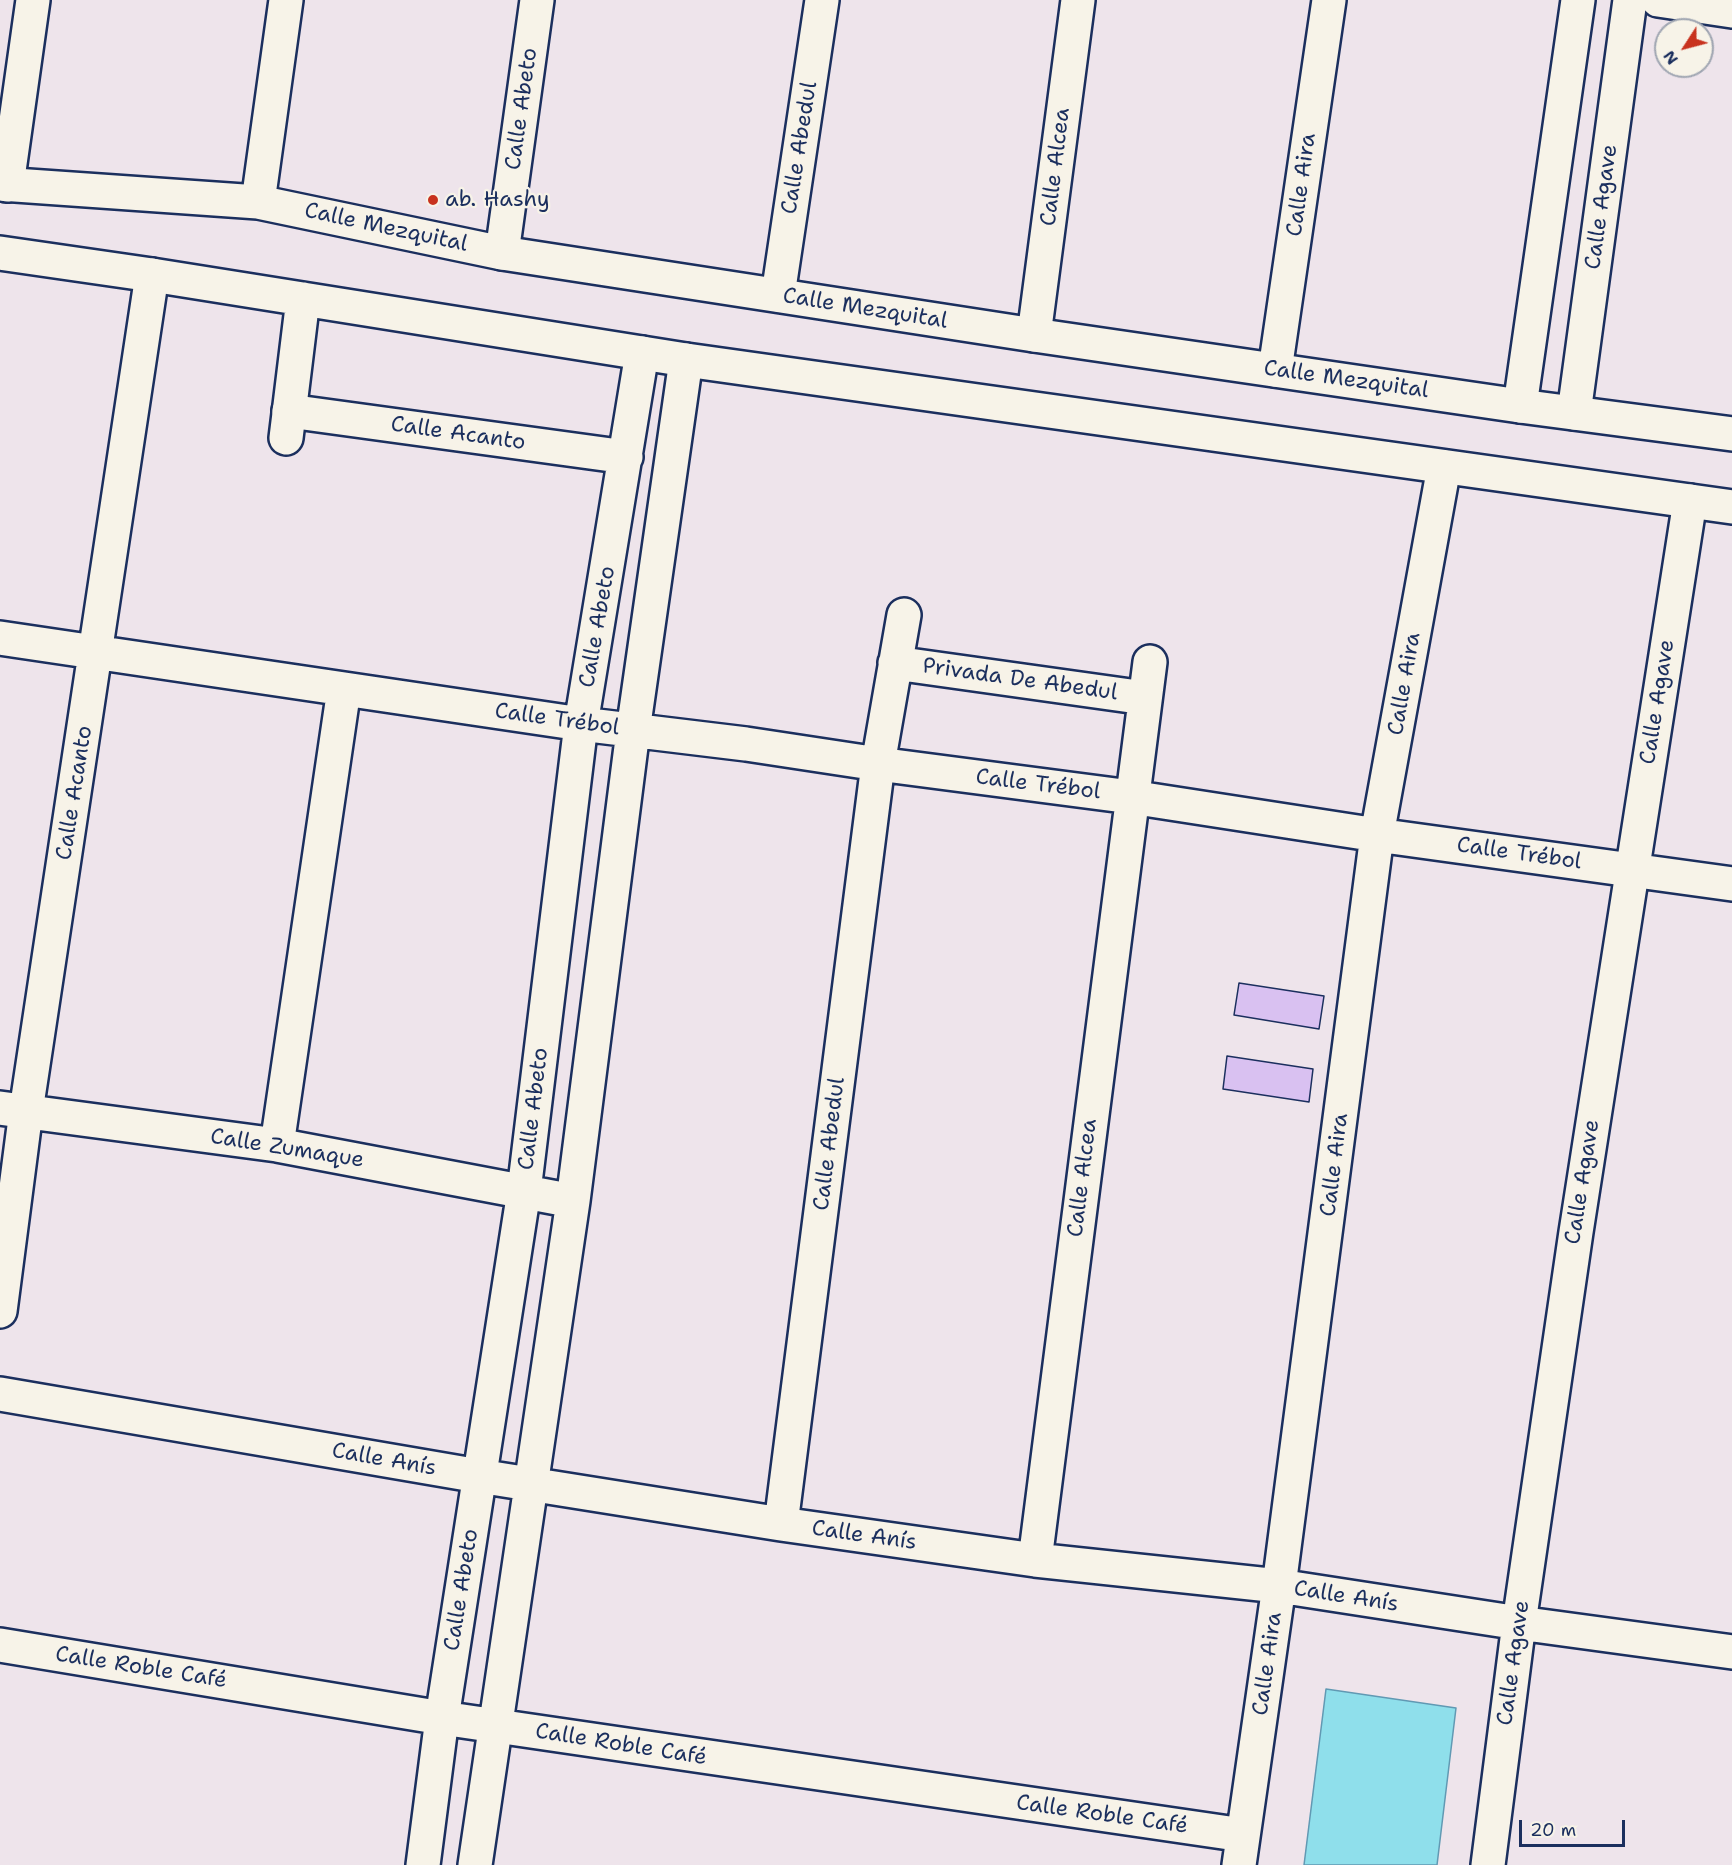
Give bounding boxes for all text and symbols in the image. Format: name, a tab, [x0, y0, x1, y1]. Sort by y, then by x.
north arrow	[1654, 18, 1714, 78]
street label: Calle Abeto	[500, 46, 544, 172]
text: N	[1658, 46, 1683, 69]
street label: Calle Abedul	[776, 80, 824, 216]
street label: Calle Alcea	[1036, 106, 1076, 228]
street label: Calle Aira	[1282, 132, 1322, 238]
street label: Calle Agave	[1580, 143, 1624, 271]
place label: ab. Hashy	[445, 187, 550, 213]
marker: ab. Hashy	[426, 193, 440, 207]
street label: Calle Mezquital	[302, 198, 470, 258]
street label: Calle Mezquital	[781, 283, 949, 335]
street label: Calle Mezquital	[1262, 355, 1430, 405]
street label: Calle Acanto	[389, 411, 527, 457]
street label: Calle Abeto	[574, 564, 622, 690]
street label: Calle Aira	[1383, 630, 1427, 738]
street label: Calle Agave	[1635, 638, 1681, 766]
street label: Privada De Abedul	[921, 653, 1119, 707]
street label: Calle Trébol	[493, 698, 621, 742]
street label: Calle Acanto	[51, 724, 99, 862]
street label: Calle Trébol	[974, 764, 1102, 806]
street label: Calle Trébol	[1455, 832, 1583, 876]
street label: Calle Abeto	[513, 1046, 555, 1172]
street label: Calle Abedul	[809, 1076, 851, 1212]
street label: Calle Aira	[1316, 1112, 1354, 1218]
street label: Calle Alcea	[1063, 1117, 1103, 1239]
street label: Calle Agave	[1560, 1118, 1606, 1246]
street label: Calle Zumaque	[208, 1124, 366, 1174]
street label: Calle Anís	[330, 1438, 438, 1482]
street label: Calle Anís	[810, 1516, 918, 1556]
street label: Calle Abeto	[439, 1527, 485, 1653]
street label: Calle Anís	[1292, 1576, 1400, 1618]
street label: Calle Agave	[1492, 1599, 1536, 1727]
street label: Calle Aira	[1248, 1611, 1288, 1717]
street label: Calle Roble Café	[53, 1641, 229, 1695]
street label: Calle Roble Café	[533, 1718, 709, 1772]
street label: Calle Roble Café	[1014, 1790, 1190, 1840]
scale bar	[1522, 1808, 1628, 1846]
text: 20 m	[1530, 1818, 1576, 1842]

